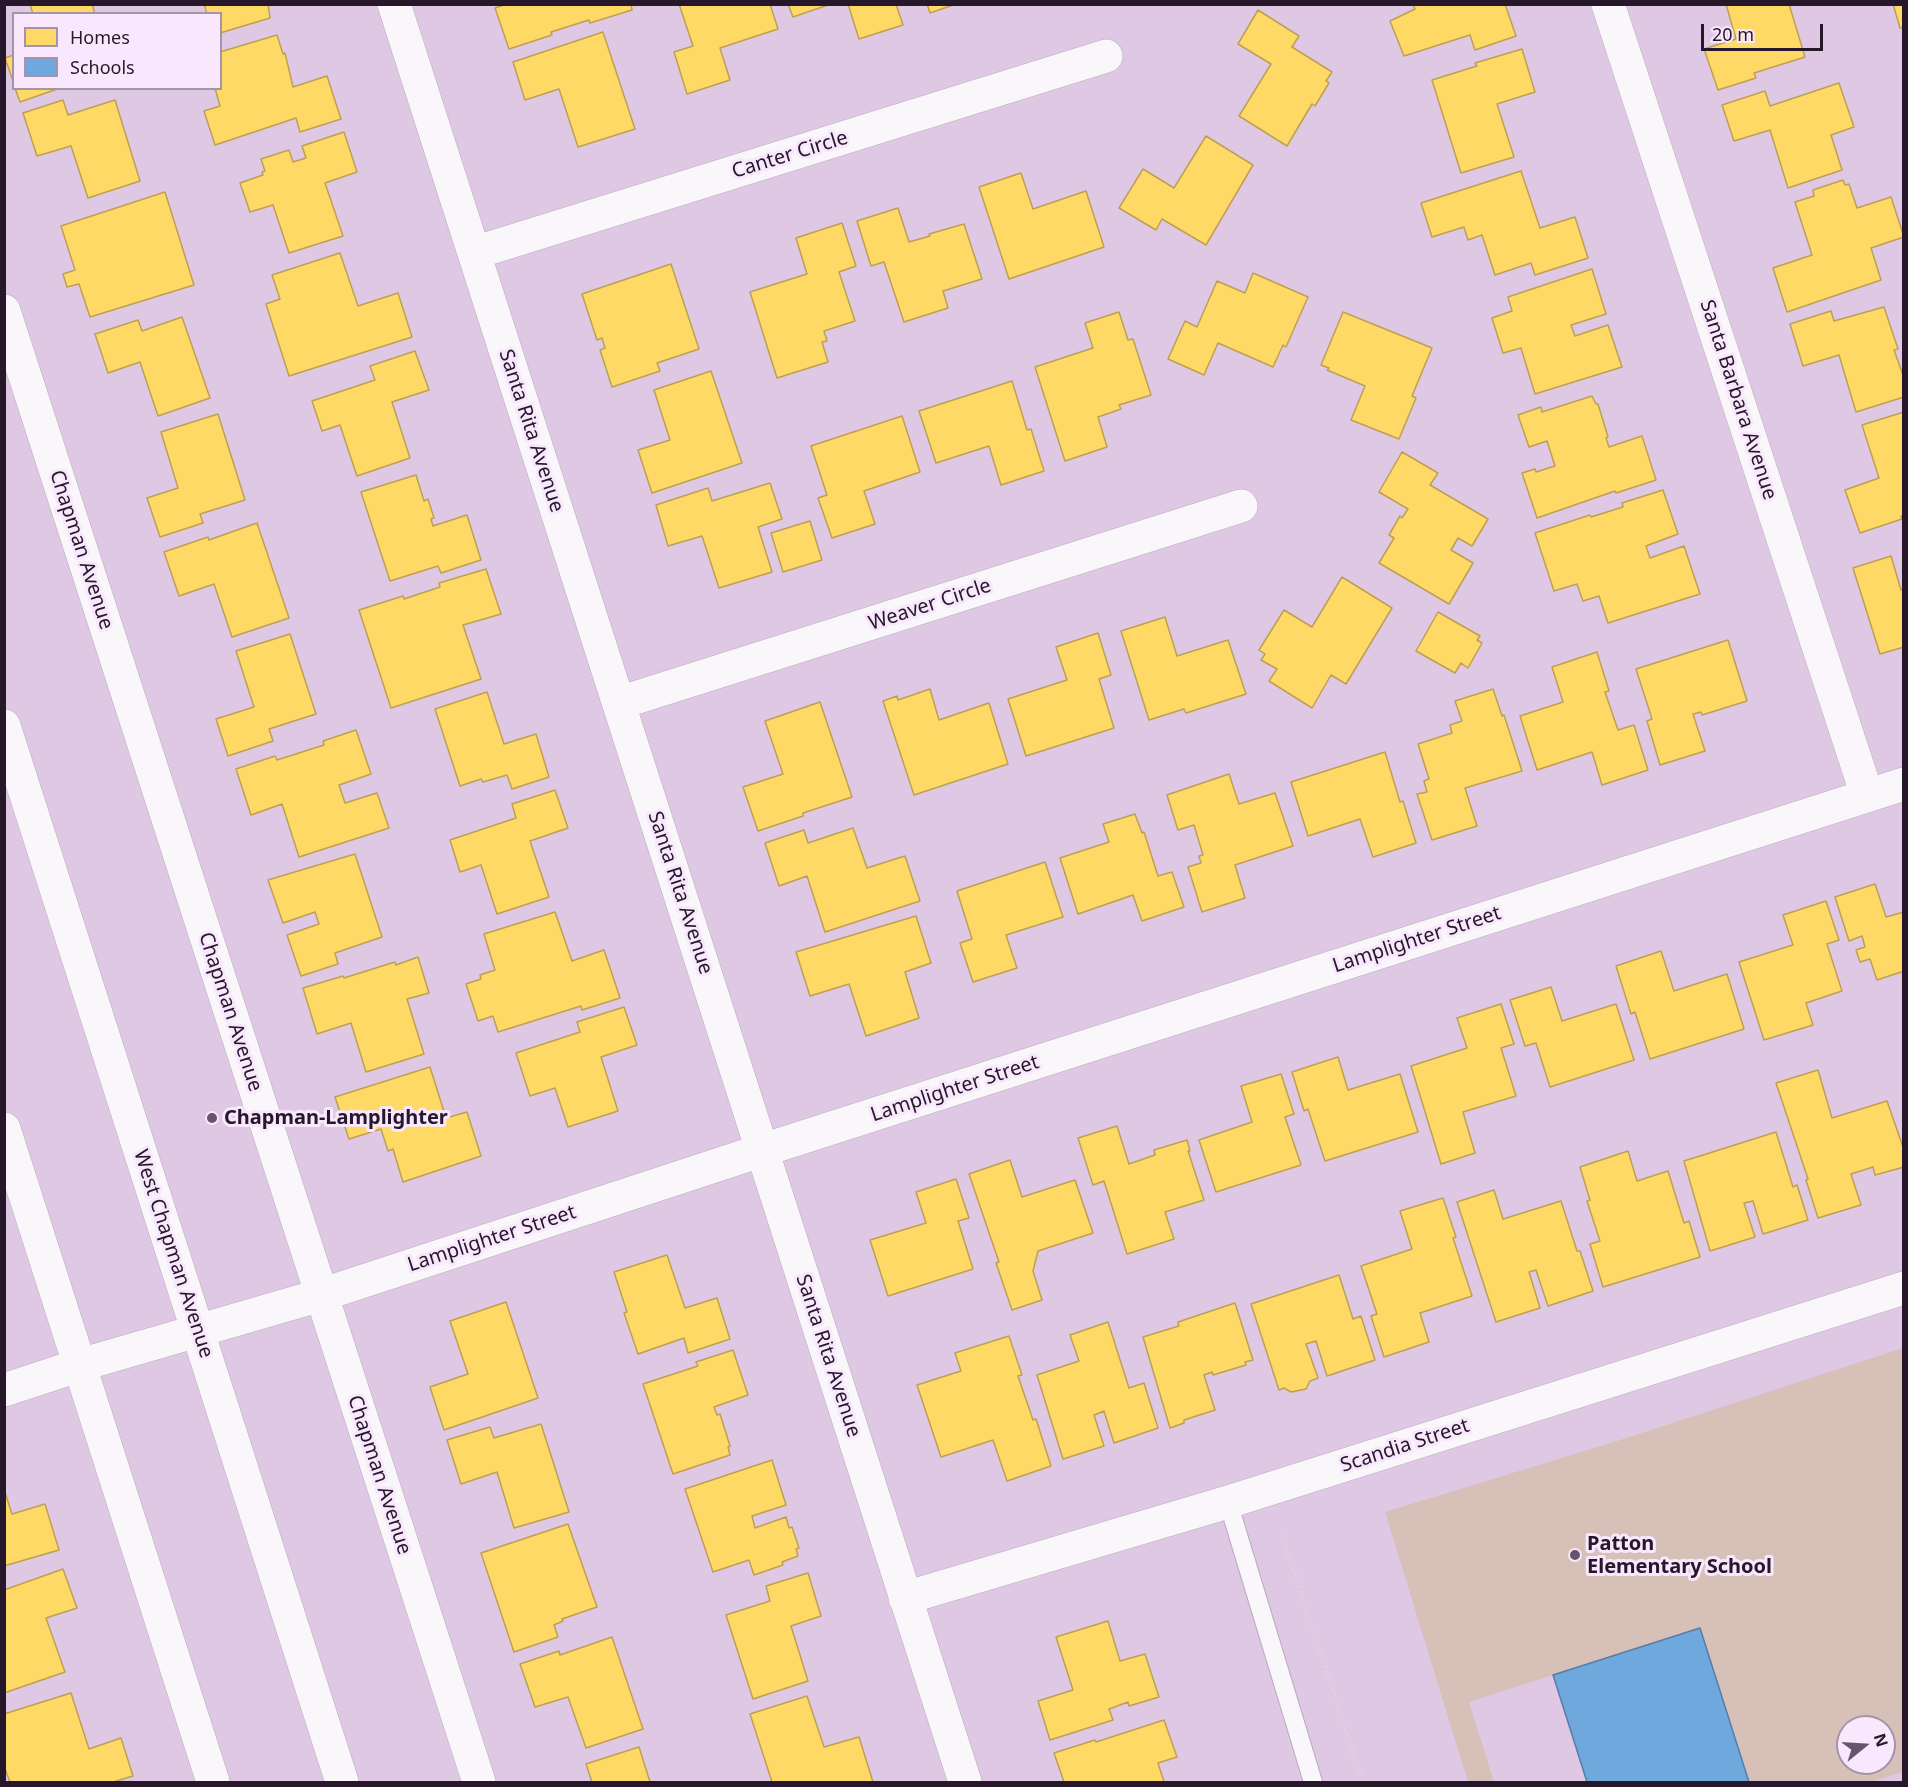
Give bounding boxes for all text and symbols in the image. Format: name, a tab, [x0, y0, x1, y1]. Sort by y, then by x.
legend	[12, 12, 222, 90]
scale bar	[1704, 12, 1826, 50]
text: 20 m	[1712, 22, 1754, 46]
text: Homes	[70, 25, 130, 49]
text: Schools	[70, 55, 135, 79]
street label: Canter Circle	[729, 126, 851, 184]
street label: Santa Barbara Avenue	[1694, 297, 1782, 503]
street label: Santa Rita Avenue	[493, 347, 569, 515]
street label: Chapman Avenue	[44, 467, 118, 633]
street label: Weaver Circle	[866, 574, 994, 636]
street label: Santa Rita Avenue	[642, 809, 718, 977]
street label: Lamplighter Street	[1330, 901, 1504, 979]
street label: Chapman Avenue	[193, 929, 267, 1095]
street label: Lamplighter Street	[868, 1050, 1042, 1128]
place label: Chapman-Lamplighter	[224, 1106, 448, 1130]
marker: Chapman-Lamplighter	[205, 1111, 219, 1125]
street label: West Chapman Avenue	[128, 1147, 218, 1361]
street label: Lamplighter Street	[405, 1200, 579, 1278]
street label: Santa Rita Avenue	[790, 1272, 866, 1440]
street label: Chapman Avenue	[342, 1392, 416, 1558]
street label: Scandia Street	[1338, 1414, 1472, 1478]
place label: Patton Elementary School	[1587, 1532, 1772, 1579]
marker: Patton Elementary School	[1568, 1548, 1582, 1562]
north arrow	[1836, 1715, 1896, 1775]
text: N	[1869, 1730, 1894, 1750]

